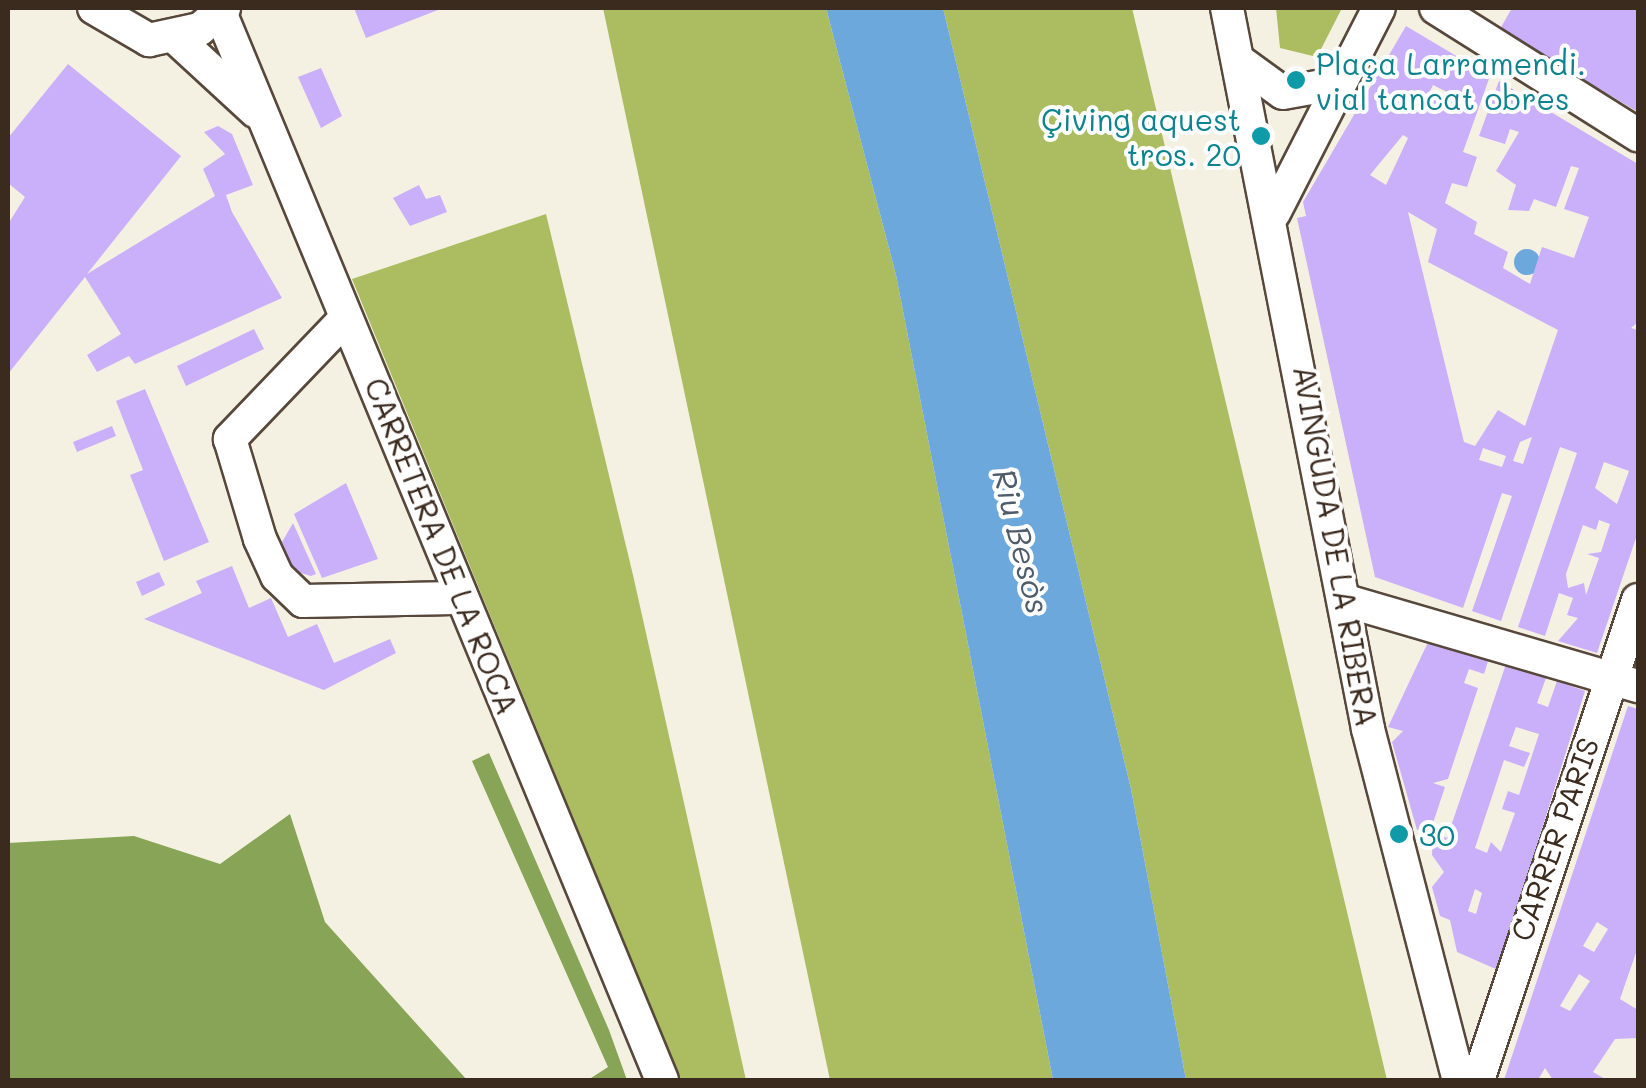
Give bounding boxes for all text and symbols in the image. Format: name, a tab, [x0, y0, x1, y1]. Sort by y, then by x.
place label: Plaça Larramendi. vial tancat obres	[1316, 45, 1586, 116]
marker: Plaça Larramendi. vial tancat obres	[1285, 69, 1307, 91]
place label: Çiving aquest tros. 20	[1041, 101, 1241, 172]
marker: Çiving aquest tros. 20	[1250, 125, 1272, 147]
street label: AVINGUDA DE LA RIBERA	[1287, 363, 1385, 729]
street label: CARRETERA DE LA ROCA	[358, 372, 526, 720]
water label: Riu Besòs	[985, 465, 1059, 617]
street label: CARRER PARIS	[1502, 733, 1606, 945]
place label: 30	[1419, 816, 1455, 852]
marker: 30	[1388, 823, 1410, 845]

